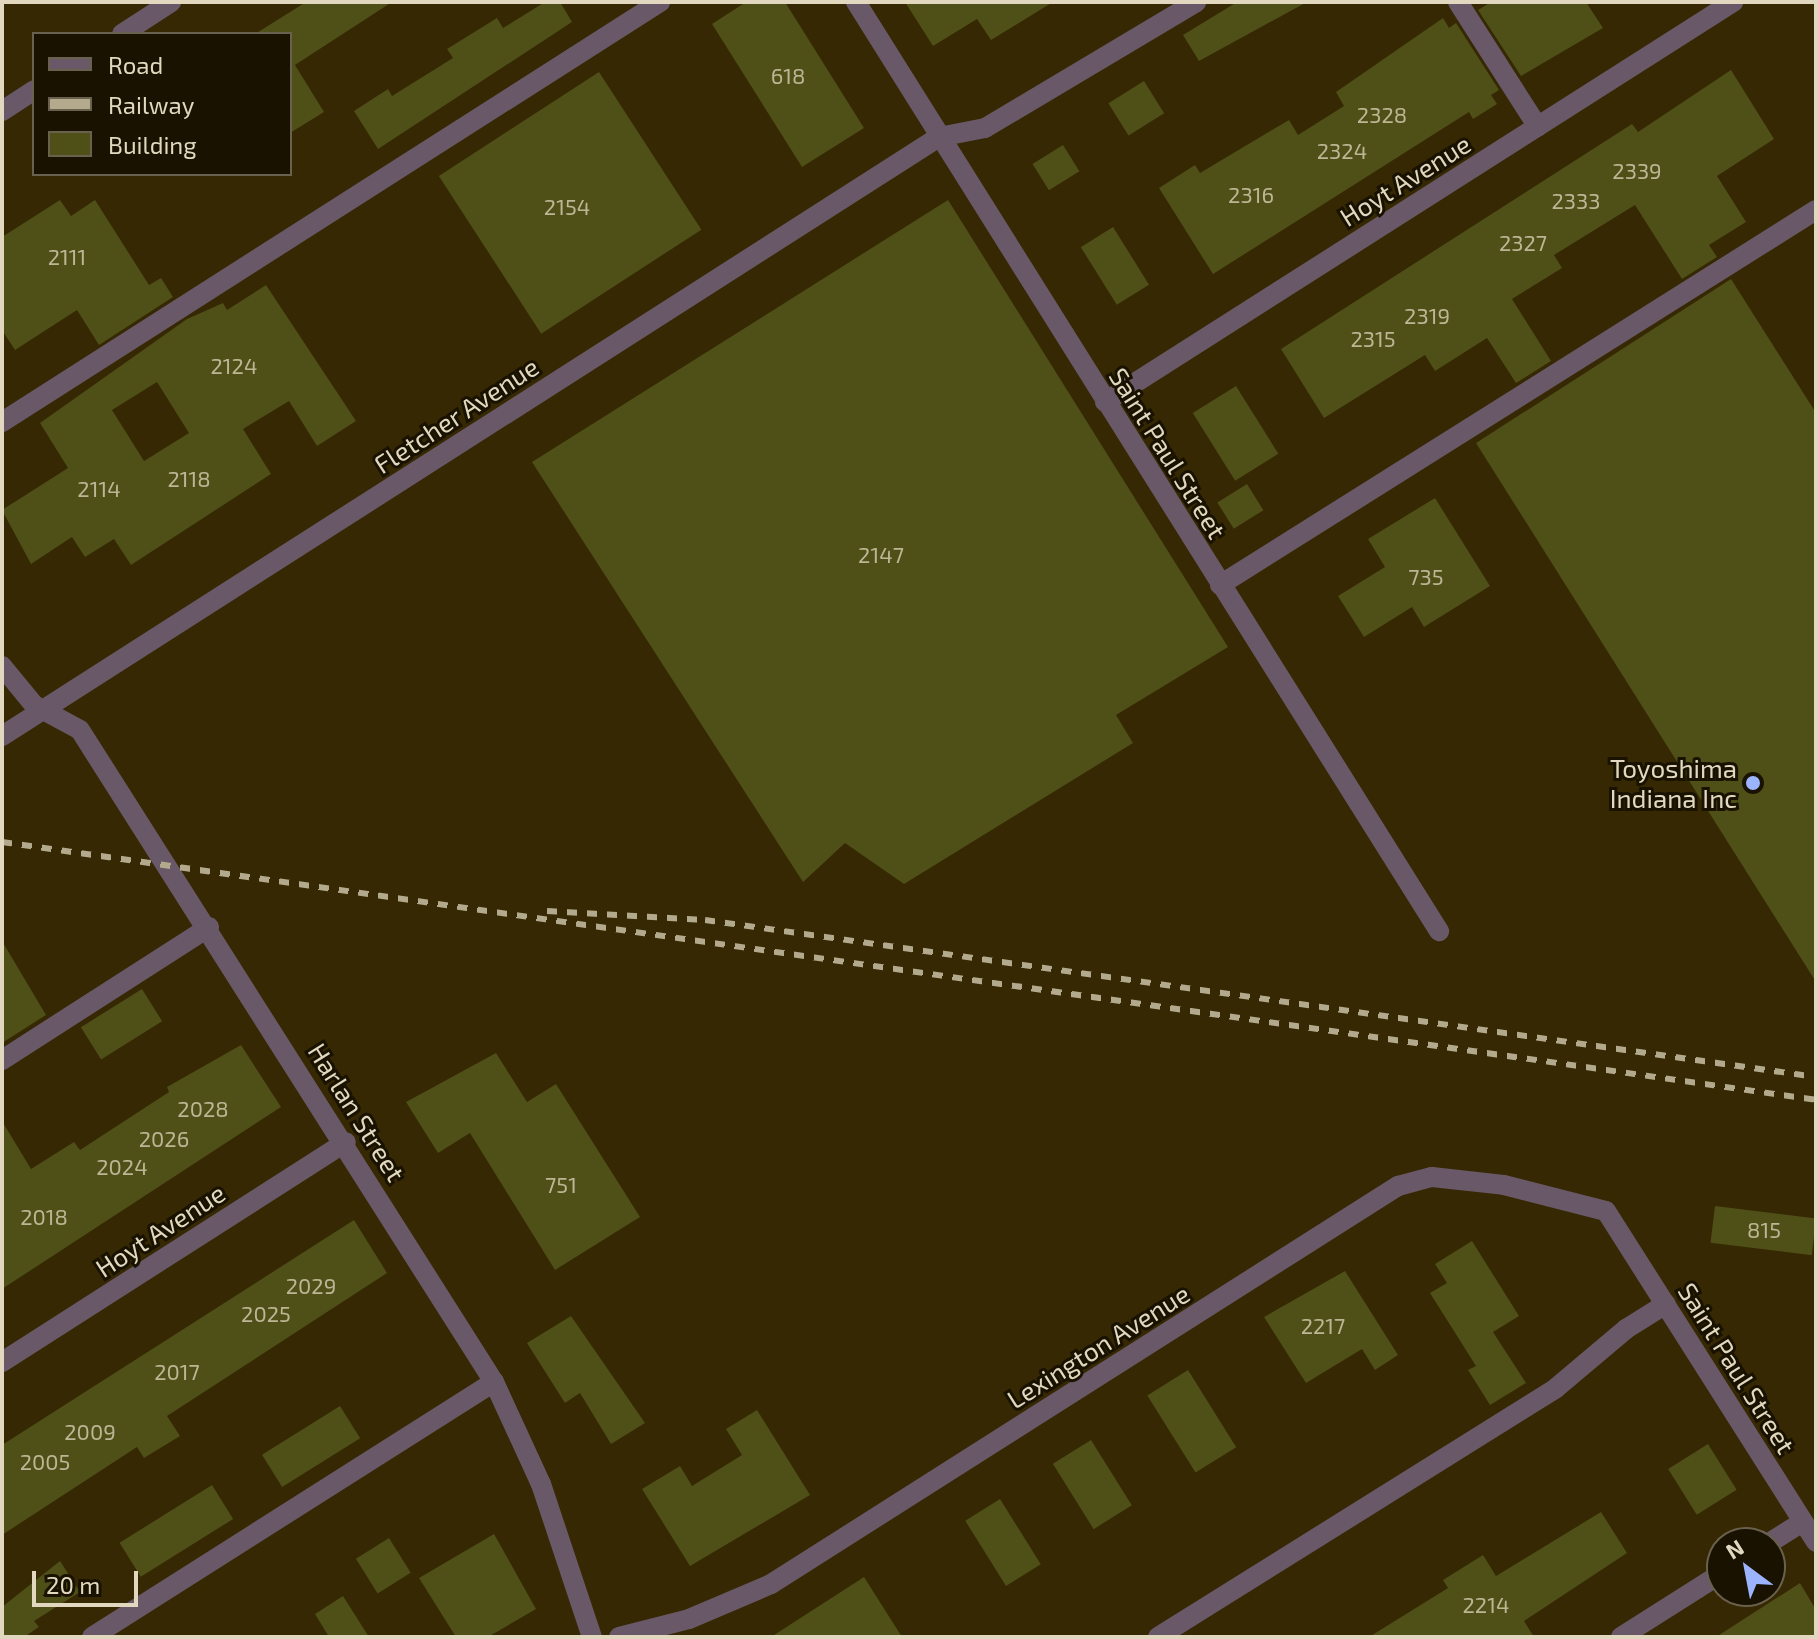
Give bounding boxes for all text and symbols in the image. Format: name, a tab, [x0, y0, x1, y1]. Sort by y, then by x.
legend	[32, 32, 292, 176]
text: Road	[108, 50, 163, 79]
house number: 618	[771, 63, 805, 89]
text: Railway	[108, 90, 194, 119]
house number: 2328	[1357, 102, 1407, 128]
street label: Hoyt Avenue	[1334, 127, 1476, 233]
text: Building	[108, 130, 197, 159]
house number: 2324	[1317, 138, 1367, 164]
house number: 2339	[1612, 158, 1662, 184]
house number: 2316	[1228, 182, 1274, 208]
house number: 2333	[1551, 188, 1601, 214]
house number: 2154	[544, 194, 590, 220]
house number: 2327	[1499, 230, 1547, 256]
house number: 2111	[48, 244, 86, 270]
house number: 2319	[1404, 303, 1450, 329]
house number: 2315	[1350, 326, 1396, 352]
street label: Fletcher Avenue	[368, 350, 544, 480]
house number: 2124	[210, 353, 258, 379]
street label: Saint Paul Street	[1103, 362, 1233, 544]
house number: 2118	[167, 466, 211, 492]
house number: 2114	[77, 476, 121, 502]
house number: 2147	[858, 542, 904, 568]
house number: 735	[1408, 564, 1444, 590]
place label: Toyoshima Indiana Inc	[1610, 752, 1737, 814]
marker: Toyoshima Indiana Inc	[1744, 774, 1762, 792]
street label: Harlan Street	[302, 1037, 412, 1187]
house number: 2028	[177, 1096, 229, 1122]
house number: 2026	[139, 1126, 189, 1152]
house number: 2024	[96, 1154, 148, 1180]
house number: 751	[545, 1172, 577, 1198]
street label: Hoyt Avenue	[89, 1176, 231, 1284]
house number: 2018	[20, 1204, 68, 1230]
house number: 815	[1747, 1217, 1781, 1243]
house number: 2029	[286, 1273, 336, 1299]
street label: Lexington Avenue	[1001, 1277, 1195, 1415]
street label: Saint Paul Street	[1672, 1277, 1802, 1459]
house number: 2025	[241, 1301, 291, 1327]
house number: 2217	[1301, 1313, 1345, 1339]
house number: 2017	[154, 1359, 200, 1385]
house number: 2009	[64, 1419, 116, 1445]
house number: 2005	[20, 1449, 70, 1475]
north arrow	[1706, 1527, 1786, 1607]
text: N	[1721, 1533, 1748, 1564]
scale bar	[36, 1555, 142, 1605]
text: 20 m	[46, 1570, 100, 1599]
house number: 2214	[1462, 1592, 1510, 1618]

